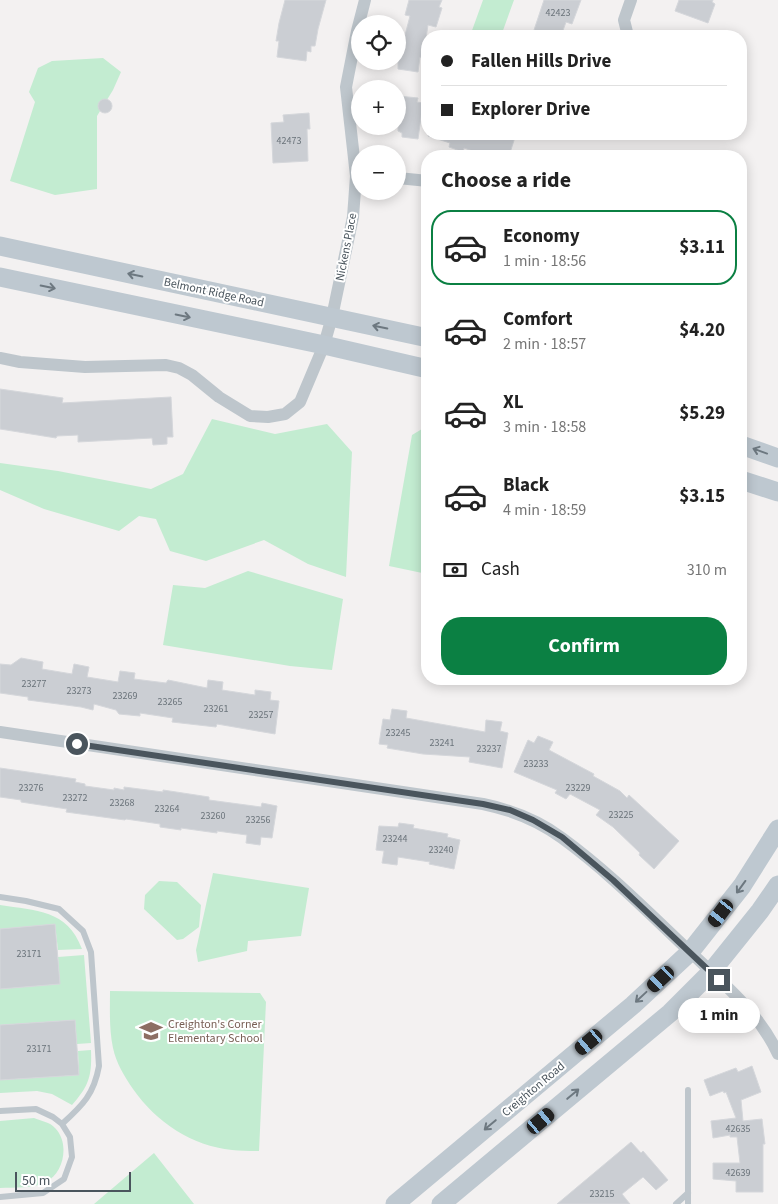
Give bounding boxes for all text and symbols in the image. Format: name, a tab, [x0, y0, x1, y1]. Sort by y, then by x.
house number: 42423	[546, 6, 570, 20]
map controls	[351, 15, 406, 200]
button: locate	[351, 15, 406, 70]
text: Fallen Hills Drive	[471, 48, 611, 75]
button: +	[351, 80, 406, 135]
text: Explorer Drive	[471, 96, 590, 123]
house number: 42473	[277, 134, 301, 148]
button: −	[351, 145, 406, 200]
text: Choose a ride	[441, 164, 571, 196]
street label: Nickens Place	[332, 212, 361, 283]
text: Economy	[503, 223, 580, 250]
icon: car	[443, 225, 488, 270]
text: $3.11	[679, 234, 725, 261]
text: 1 min · 18:56	[503, 250, 586, 272]
one-way arrow	[128, 270, 144, 279]
street label: Belmont Ridge Road	[162, 274, 266, 311]
one-way arrow	[39, 283, 55, 292]
text: Comfort	[503, 306, 573, 333]
icon: car	[443, 308, 488, 353]
one-way arrow	[175, 311, 191, 321]
text: $4.20	[679, 317, 725, 344]
one-way arrow	[372, 321, 388, 331]
text: 2 min · 18:57	[503, 333, 586, 355]
text: XL	[503, 389, 524, 416]
icon: car	[443, 391, 488, 436]
text: $5.29	[679, 400, 725, 427]
text: 3 min · 18:58	[503, 416, 586, 438]
one-way arrow	[752, 446, 768, 455]
text: Black	[503, 472, 549, 499]
icon: car	[443, 474, 488, 519]
text: $3.15	[679, 483, 725, 510]
text: 4 min · 18:59	[503, 499, 586, 521]
icon: cash	[441, 556, 469, 584]
text: Cash	[481, 556, 520, 583]
text: 310 m	[687, 559, 727, 581]
button: Confirm	[441, 617, 727, 675]
house number: 23277	[22, 677, 46, 691]
house number: 23273	[67, 684, 91, 698]
house number: 23269	[113, 689, 137, 703]
house number: 23265	[158, 695, 182, 709]
house number: 23261	[204, 702, 228, 716]
house number: 23257	[249, 708, 273, 722]
house number: 23245	[386, 726, 410, 740]
route start	[66, 733, 88, 755]
house number: 23241	[430, 736, 454, 750]
house number: 23237	[477, 742, 501, 756]
house number: 23233	[524, 757, 548, 771]
house number: 23276	[19, 781, 43, 795]
house number: 23229	[566, 781, 590, 795]
house number: 23272	[63, 791, 87, 805]
house number: 23268	[110, 796, 134, 810]
house number: 23264	[155, 802, 179, 816]
house number: 23225	[609, 808, 633, 822]
house number: 23260	[201, 809, 225, 823]
house number: 23256	[246, 813, 270, 827]
house number: 23244	[383, 832, 407, 846]
house number: 23240	[429, 843, 453, 857]
one-way arrow	[735, 880, 746, 893]
car	[705, 897, 736, 929]
house number: 23171	[17, 947, 41, 961]
car	[644, 963, 677, 995]
route end	[708, 969, 730, 991]
one-way arrow	[635, 991, 647, 1003]
callout: 1 min	[678, 998, 760, 1032]
text: 1 min	[700, 1004, 738, 1026]
place label: Creighton's Corner Elementary School	[168, 1016, 263, 1047]
school or university icon: Creighton's Corner Elementary School	[138, 1018, 164, 1044]
car	[572, 1027, 605, 1057]
house number: 23171	[27, 1042, 51, 1056]
street label: Creighton Road	[498, 1058, 568, 1121]
one-way arrow	[566, 1089, 579, 1100]
car	[524, 1106, 557, 1136]
one-way arrow	[484, 1119, 497, 1131]
house number: 42635	[726, 1122, 750, 1136]
house number: 42639	[726, 1166, 750, 1180]
scale bar	[15, 1169, 131, 1192]
text: 50 m	[22, 1171, 50, 1191]
house number: 23215	[590, 1187, 614, 1201]

